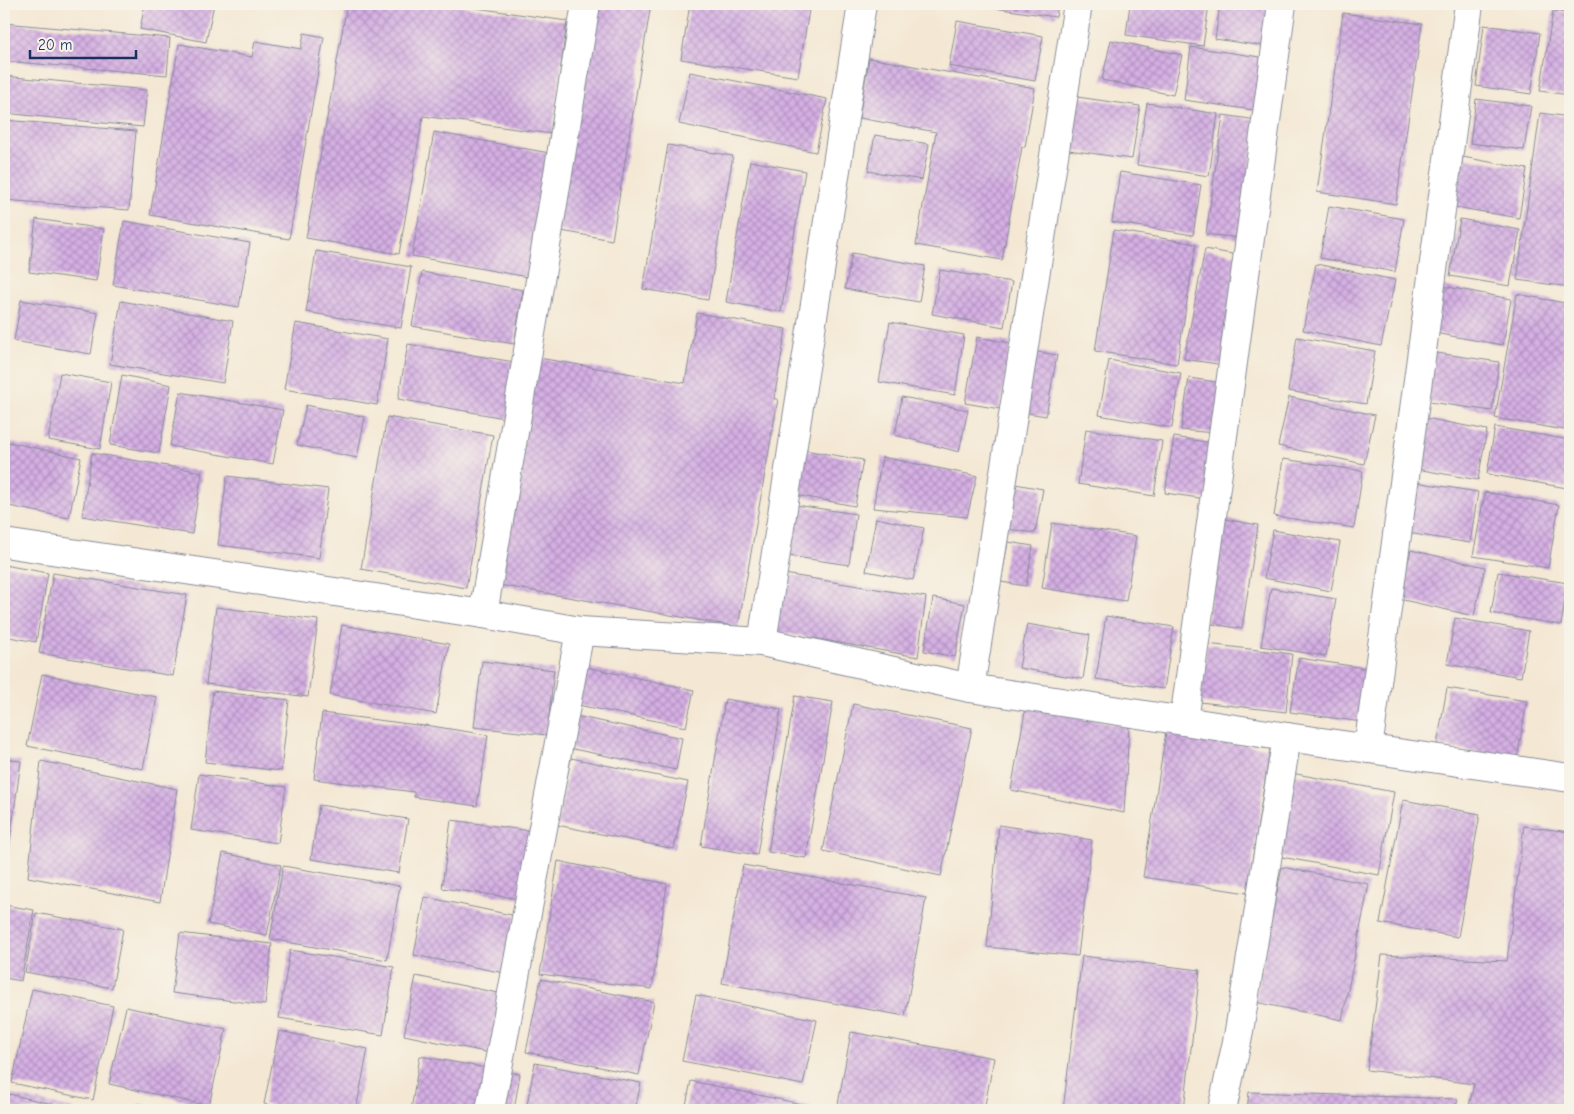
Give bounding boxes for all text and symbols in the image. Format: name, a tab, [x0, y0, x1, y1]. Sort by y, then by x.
scale bar	[30, 28, 136, 60]
text: 20 m	[38, 36, 72, 54]

